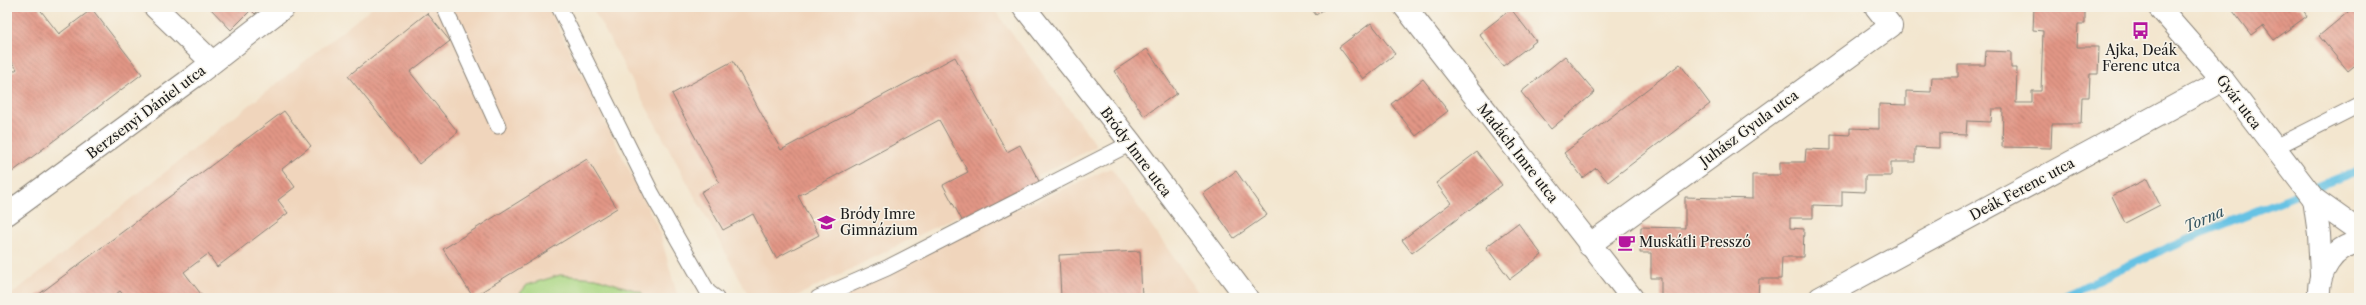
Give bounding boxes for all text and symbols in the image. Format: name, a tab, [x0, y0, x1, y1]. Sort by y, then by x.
bus stop icon: Ajka, Deák Ferenc utca	[2131, 20, 2151, 40]
place label: Ajka, Deák Ferenc utca	[2102, 41, 2181, 75]
street label: Berzsenyi Dániel utca	[83, 61, 210, 163]
street label: Gyár utca	[2213, 71, 2266, 133]
street label: Juhász Gyula utca	[1694, 86, 1802, 171]
street label: Madách Imre utca	[1474, 100, 1563, 207]
street label: Bródy Imre utca	[1096, 104, 1176, 201]
street label: Deák Ferenc utca	[1966, 153, 2078, 224]
water label: Torna	[2181, 202, 2227, 236]
place label: Bródy Imre Gimnázium	[840, 205, 918, 239]
school or university icon: Bródy Imre Gimnázium	[817, 212, 837, 232]
cafe icon: Muskátli Presszó	[1616, 232, 1636, 252]
place label: Muskátli Presszó	[1639, 233, 1751, 251]

